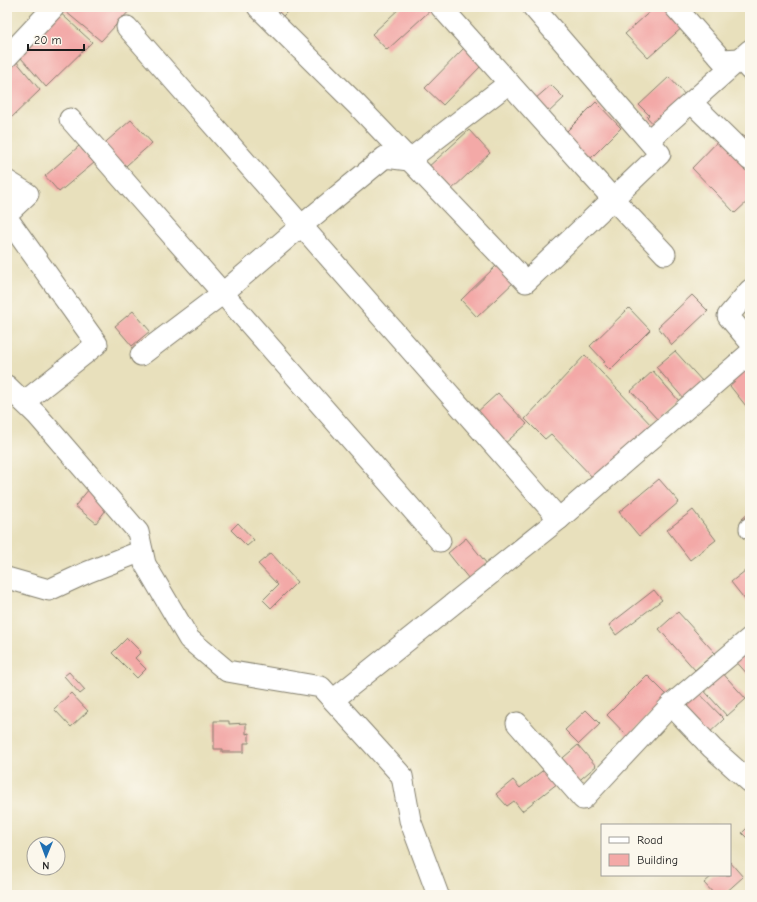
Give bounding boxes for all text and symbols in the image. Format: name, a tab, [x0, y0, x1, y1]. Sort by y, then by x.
scale bar	[28, 26, 84, 52]
text: 20 m	[34, 33, 62, 47]
legend	[601, 824, 731, 876]
text: Road	[637, 833, 663, 847]
north arrow	[26, 836, 66, 876]
text: Building	[637, 853, 678, 867]
text: N	[42, 859, 50, 872]

